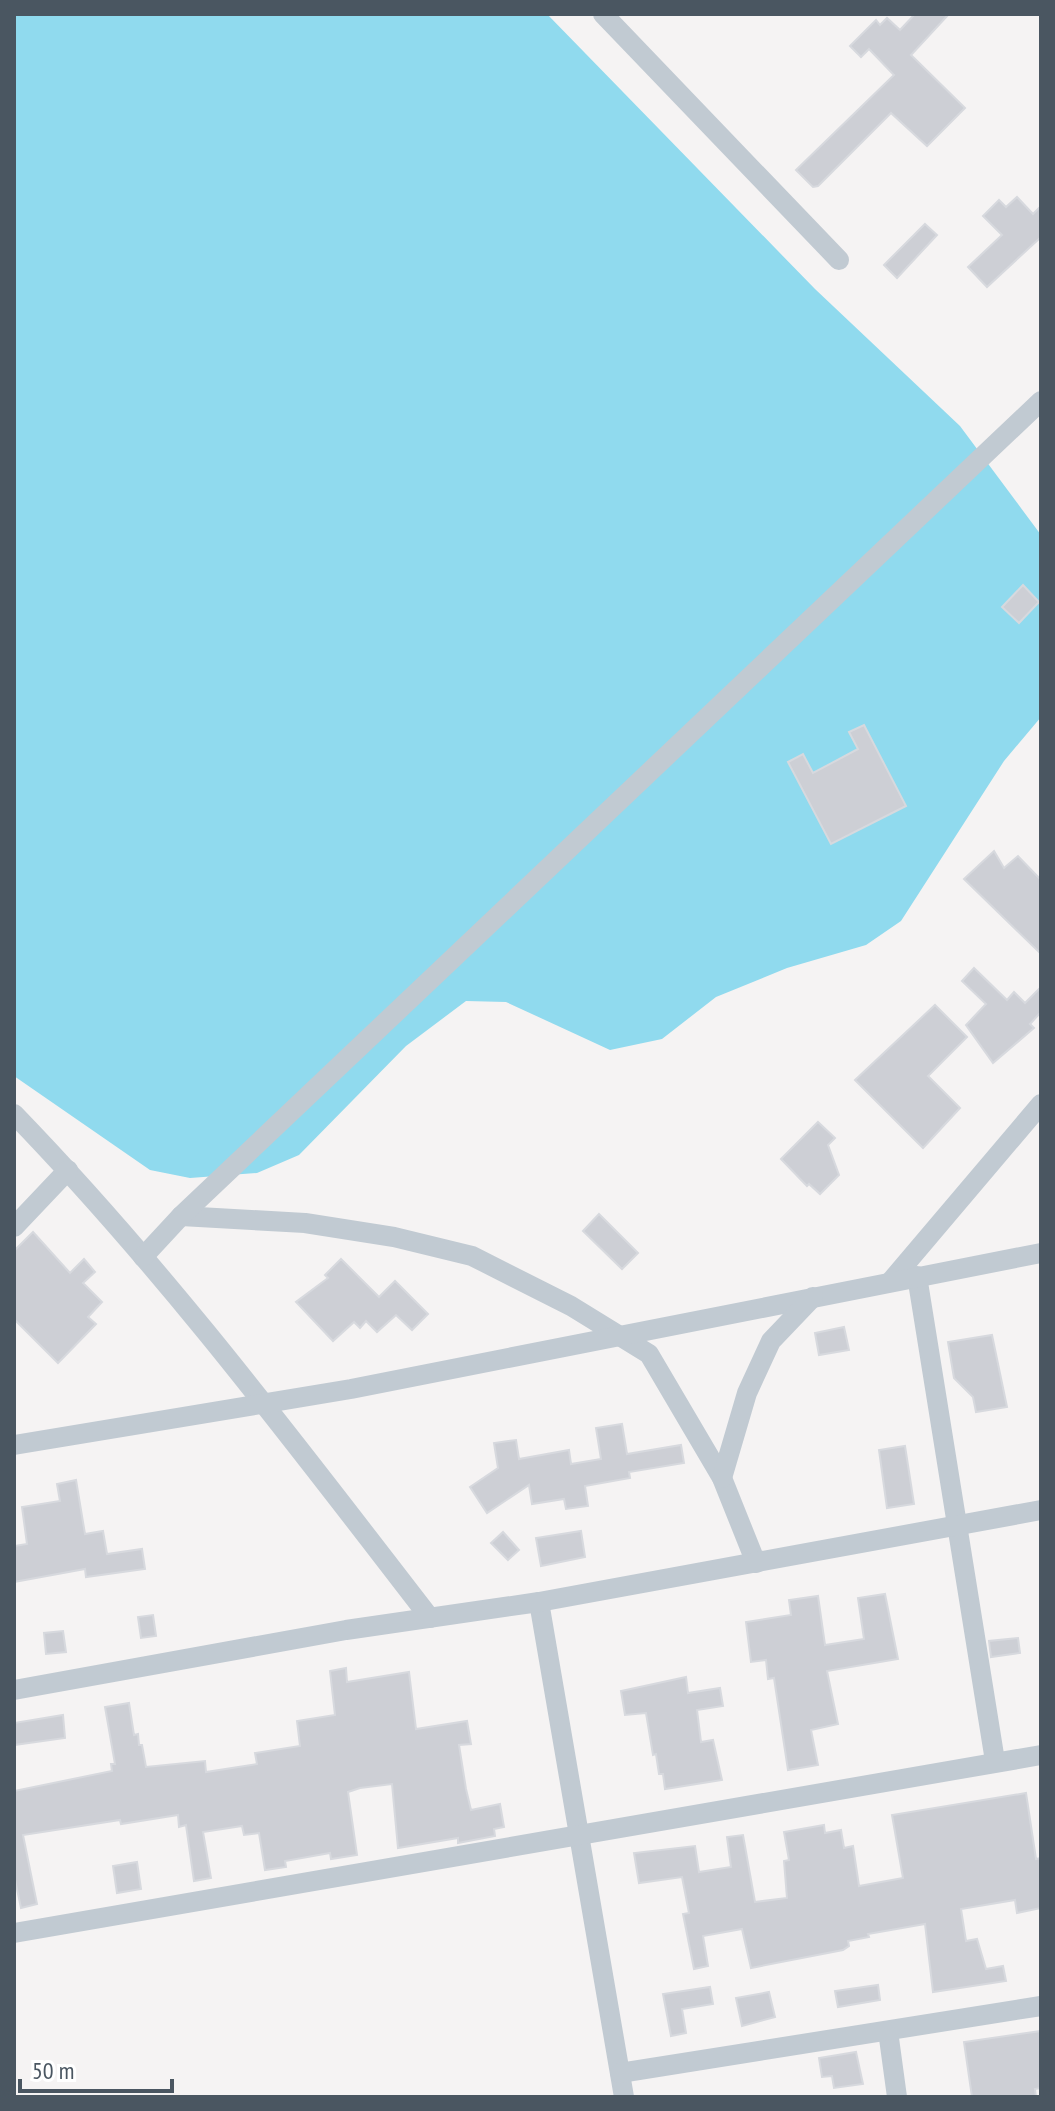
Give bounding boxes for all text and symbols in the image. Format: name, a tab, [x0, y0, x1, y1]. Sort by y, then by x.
scale bar	[20, 2043, 172, 2093]
text: 50 m	[32, 2055, 74, 2086]

